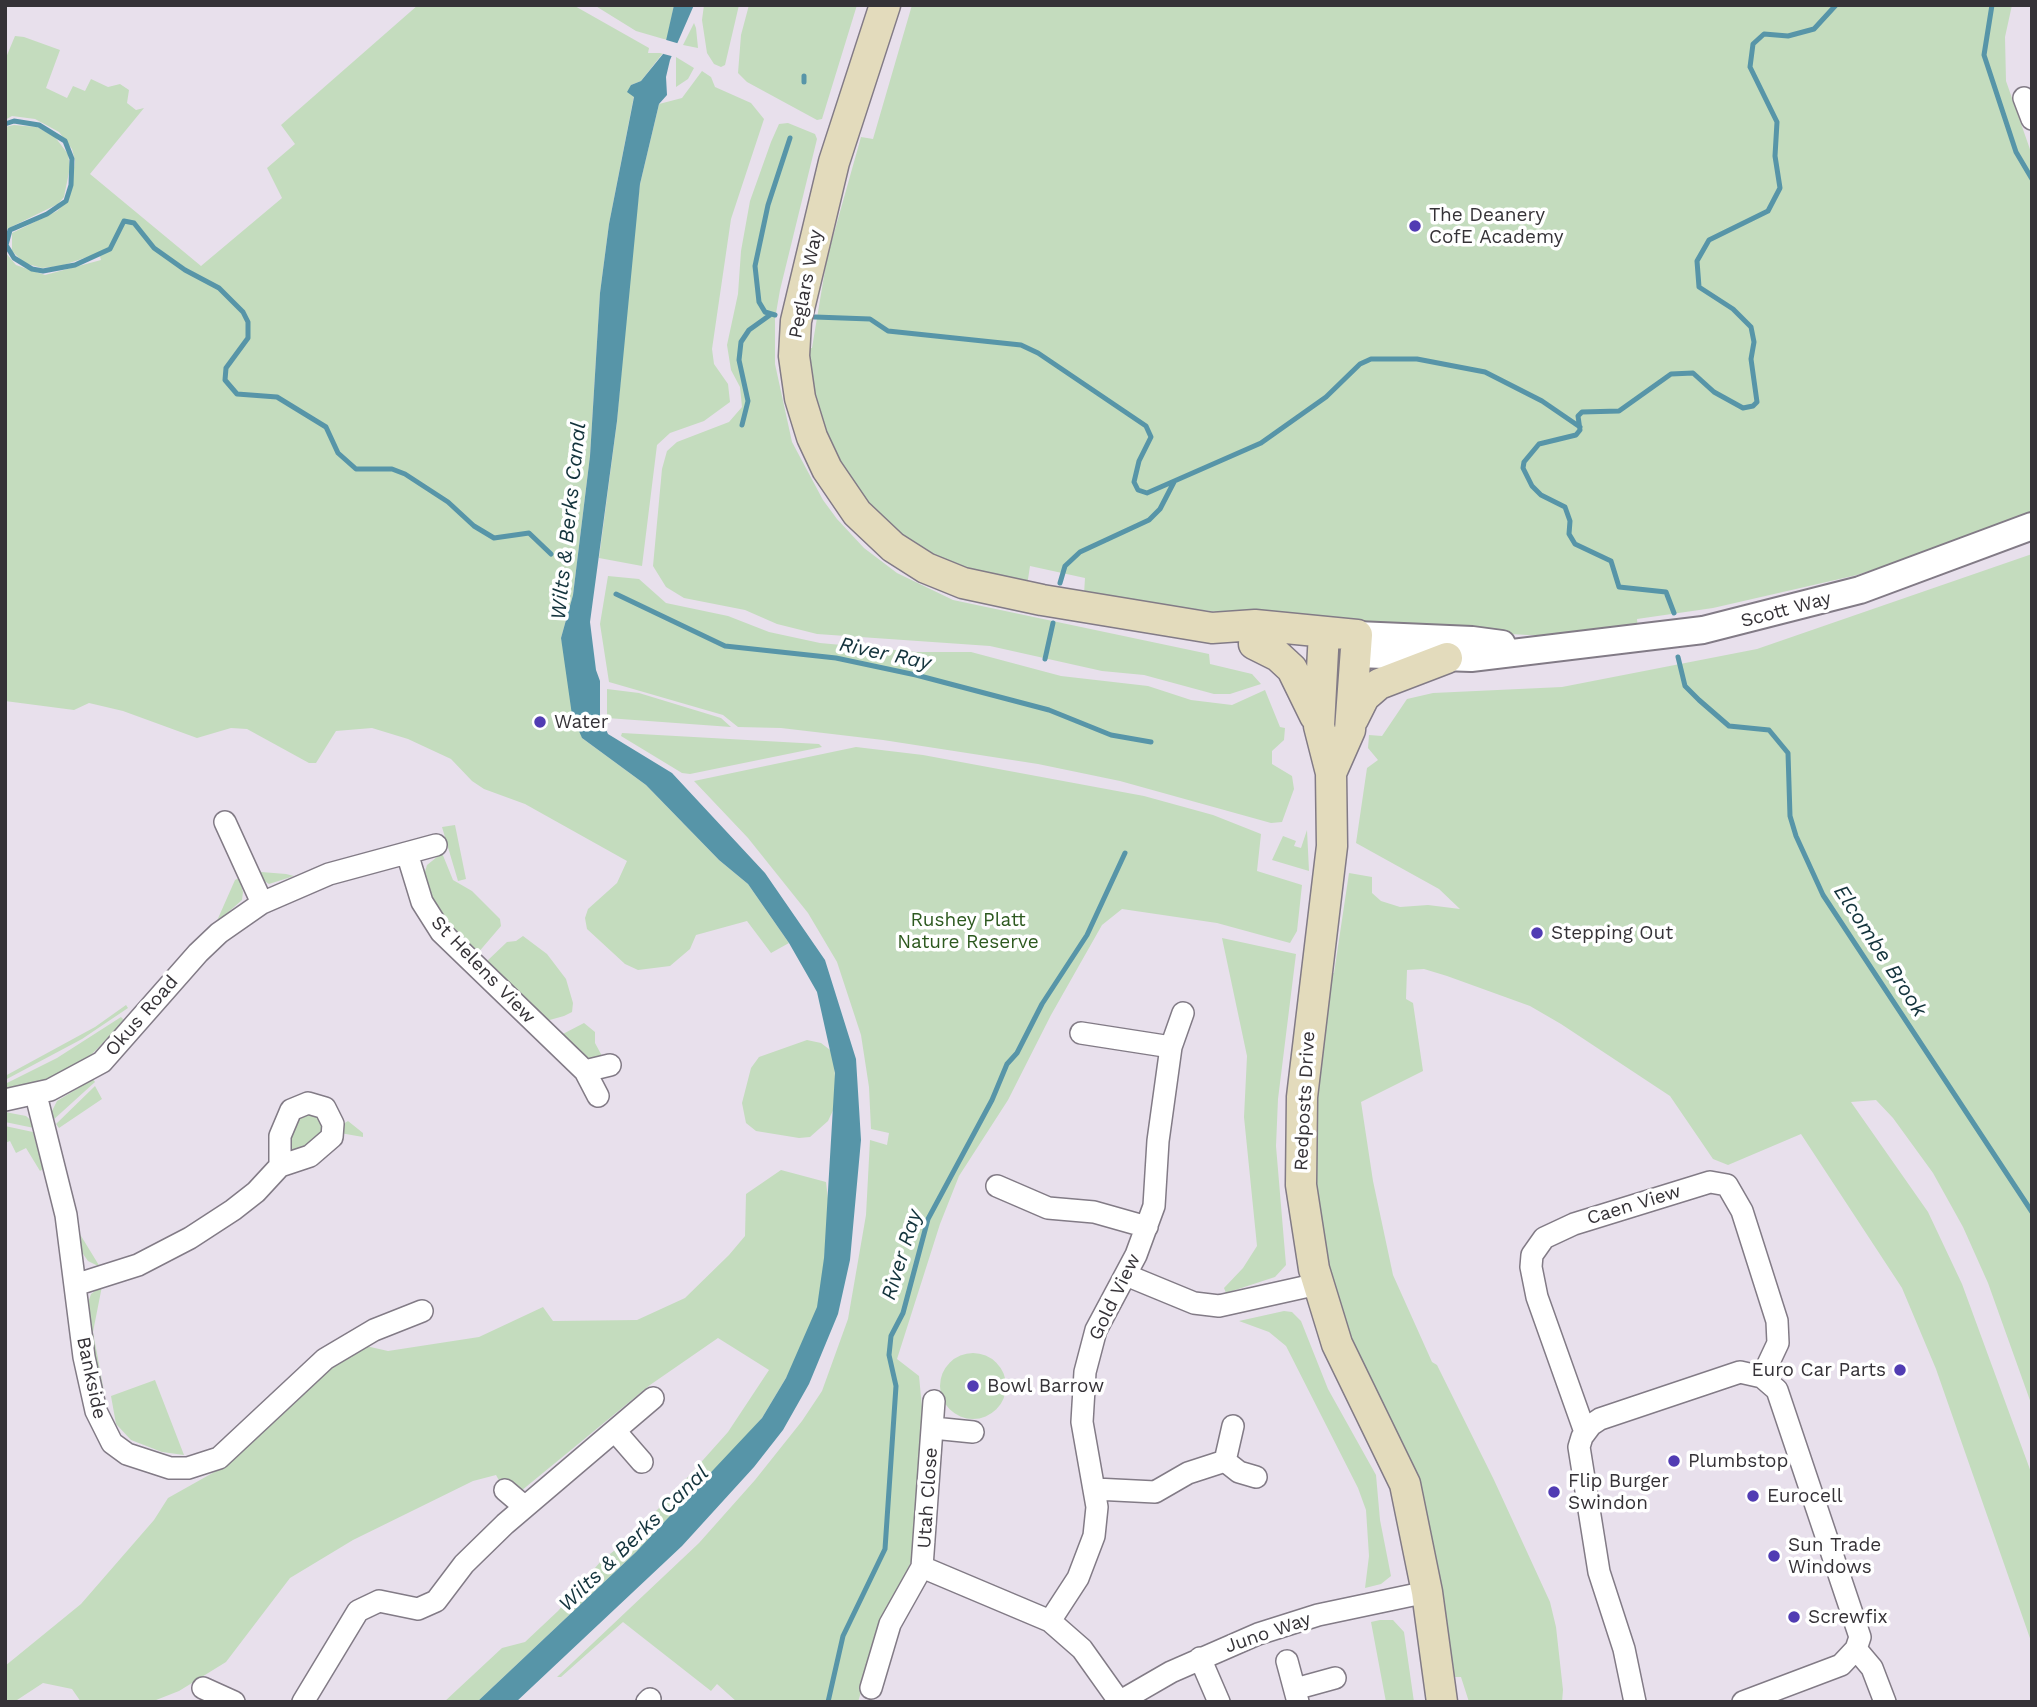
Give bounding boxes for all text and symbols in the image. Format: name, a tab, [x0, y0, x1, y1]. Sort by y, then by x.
place label: The Deanery CofE Academy	[1429, 204, 1564, 248]
marker: The Deanery CofE Academy	[1407, 218, 1423, 234]
street label: Peglars Way	[784, 228, 828, 340]
water label: Wilts & Berks Canal	[546, 421, 592, 621]
street label: Scott Way	[1738, 587, 1834, 633]
water label: River Ray	[837, 632, 933, 676]
place label: Water	[554, 711, 609, 733]
marker: Water	[532, 714, 548, 730]
water label: Elcombe Brook	[1828, 880, 1932, 1022]
park label: Rushey Platt Nature Reserve	[897, 909, 1039, 953]
street label: St Helens View	[426, 912, 540, 1028]
place label: Stepping Out	[1551, 922, 1673, 944]
marker: Stepping Out	[1529, 925, 1545, 941]
street label: Okus Road	[101, 971, 183, 1061]
street label: Redposts Drive	[1290, 1030, 1320, 1172]
street label: Caen View	[1584, 1180, 1684, 1230]
water label: River Ray	[876, 1207, 928, 1303]
street label: Gold View	[1084, 1250, 1146, 1344]
street label: Bankside	[71, 1335, 111, 1421]
place label: Euro Car Parts	[1752, 1359, 1886, 1381]
marker: Euro Car Parts	[1892, 1362, 1908, 1378]
place label: Bowl Barrow	[987, 1375, 1104, 1397]
marker: Bowl Barrow	[965, 1378, 981, 1394]
street label: Utah Close	[913, 1447, 943, 1549]
place label: Plumbstop	[1688, 1450, 1788, 1472]
marker: Plumbstop	[1666, 1453, 1682, 1469]
water label: Wilts & Berks Canal	[554, 1461, 714, 1617]
place label: Flip Burger Swindon	[1568, 1470, 1669, 1514]
marker: Flip Burger Swindon	[1546, 1484, 1562, 1500]
place label: Eurocell	[1767, 1485, 1843, 1507]
marker: Eurocell	[1745, 1488, 1761, 1504]
place label: Sun Trade Windows	[1788, 1534, 1881, 1578]
marker: Sun Trade Windows	[1766, 1548, 1782, 1564]
place label: Screwfix	[1808, 1606, 1888, 1628]
street label: Juno Way	[1222, 1608, 1314, 1658]
marker: Screwfix	[1786, 1609, 1802, 1625]

